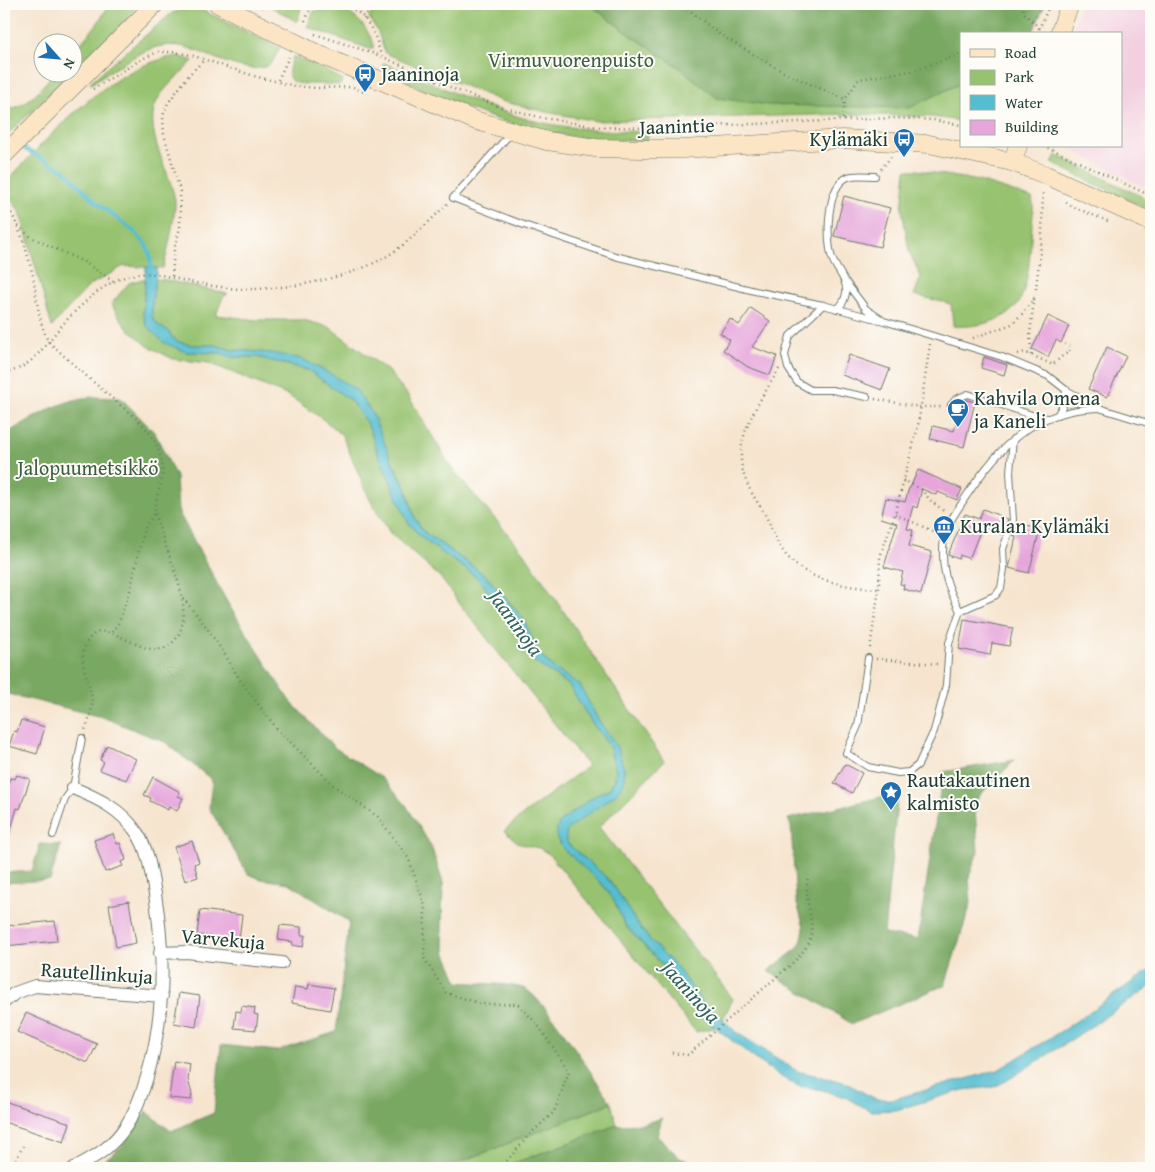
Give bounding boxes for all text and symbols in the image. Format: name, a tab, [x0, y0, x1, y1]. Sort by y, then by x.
north arrow	[32, 32, 82, 82]
legend	[960, 32, 1122, 148]
text: Road	[1005, 42, 1036, 63]
park label: Virmuvuorenpuisto	[488, 45, 654, 74]
text: N	[58, 55, 81, 73]
place label: Jaaninoja	[378, 59, 460, 88]
bus stop icon: Jaaninoja	[353, 62, 377, 93]
text: Park	[1005, 66, 1034, 87]
text: Water	[1005, 92, 1043, 113]
street label: Jaanintie	[636, 110, 715, 141]
text: Building	[1005, 116, 1059, 137]
place label: Kylämäki	[810, 124, 888, 153]
bus stop icon: Kylämäki	[892, 127, 916, 158]
place label: Kahvila Omena ja Kaneli	[971, 383, 1101, 435]
cafe icon: Kahvila Omena ja Kaneli	[946, 397, 970, 428]
park label: Jalopuumetsikkö	[15, 453, 158, 482]
place label: Kuralan Kylämäki	[960, 511, 1110, 540]
museum icon: Kuralan Kylämäki	[932, 514, 956, 545]
water label: Jaaninoja	[480, 580, 552, 663]
place label: Rautakautinen kalmisto	[907, 765, 1030, 817]
place icon: Rautakautinen kalmisto	[879, 780, 903, 811]
street label: Varvekuja	[180, 920, 267, 957]
water label: Jaaninoja	[652, 951, 729, 1031]
street label: Rautellinkuja	[40, 954, 155, 991]

